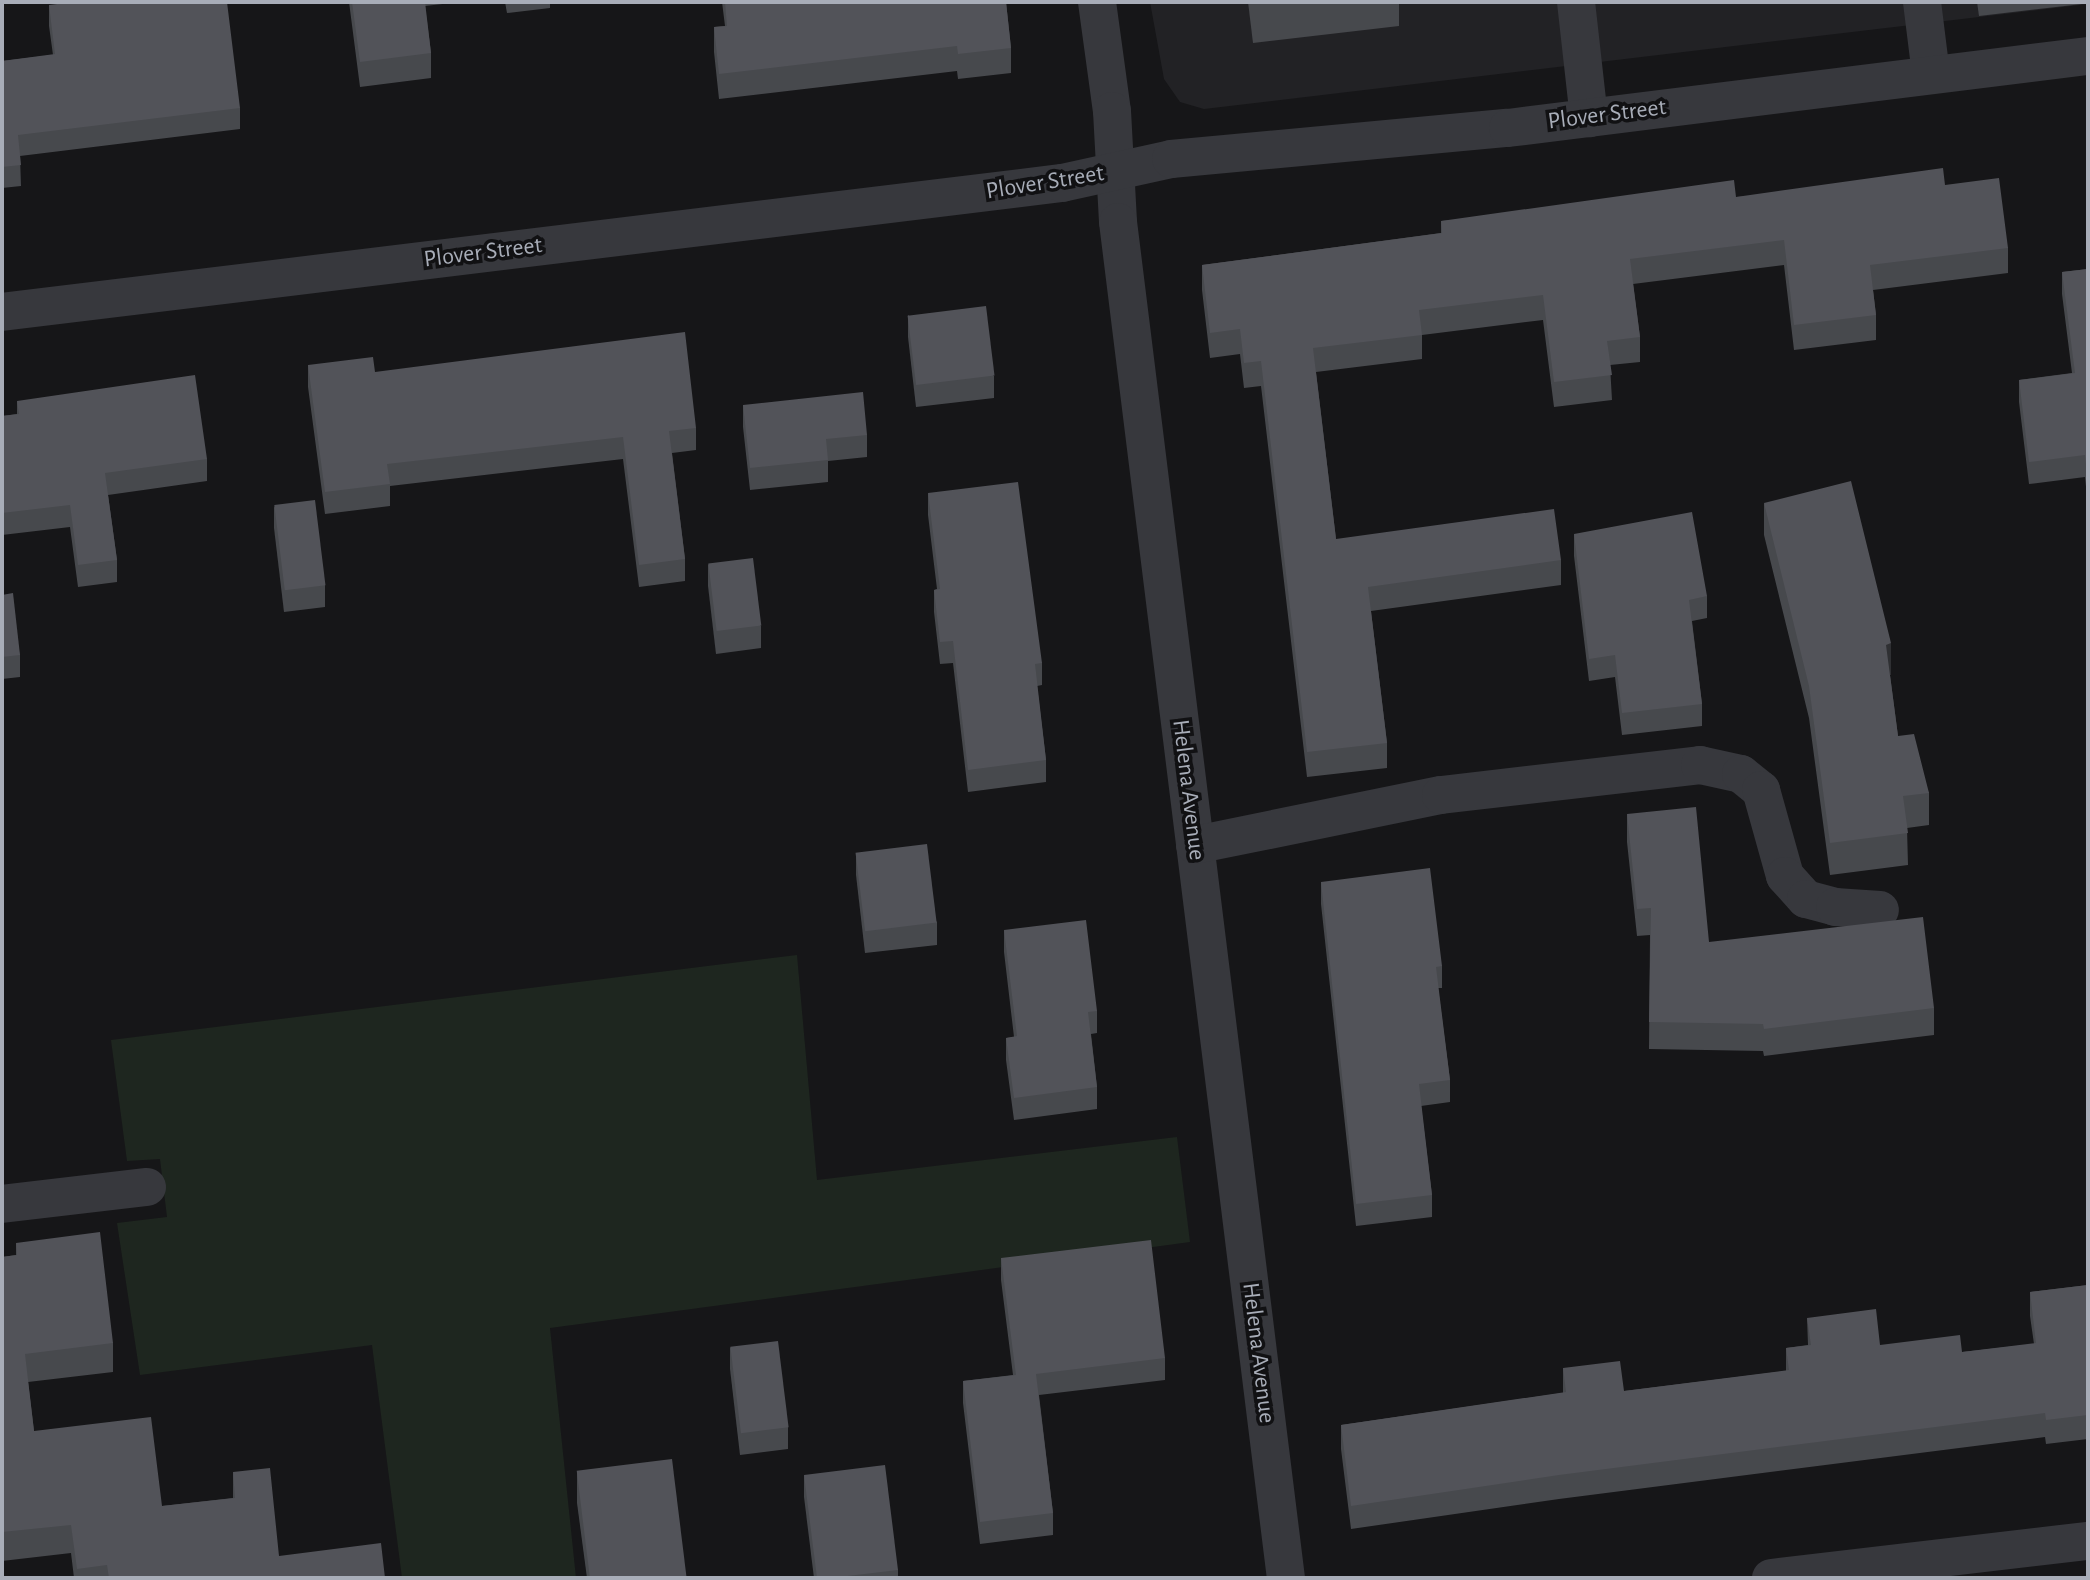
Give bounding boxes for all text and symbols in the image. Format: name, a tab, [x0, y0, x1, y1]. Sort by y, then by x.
street label: Plover Street	[1546, 93, 1668, 137]
street label: Plover Street	[984, 159, 1106, 207]
street label: Plover Street	[422, 231, 544, 275]
street label: Helena Avenue	[1165, 718, 1211, 862]
street label: Helena Avenue	[1235, 1281, 1281, 1425]

